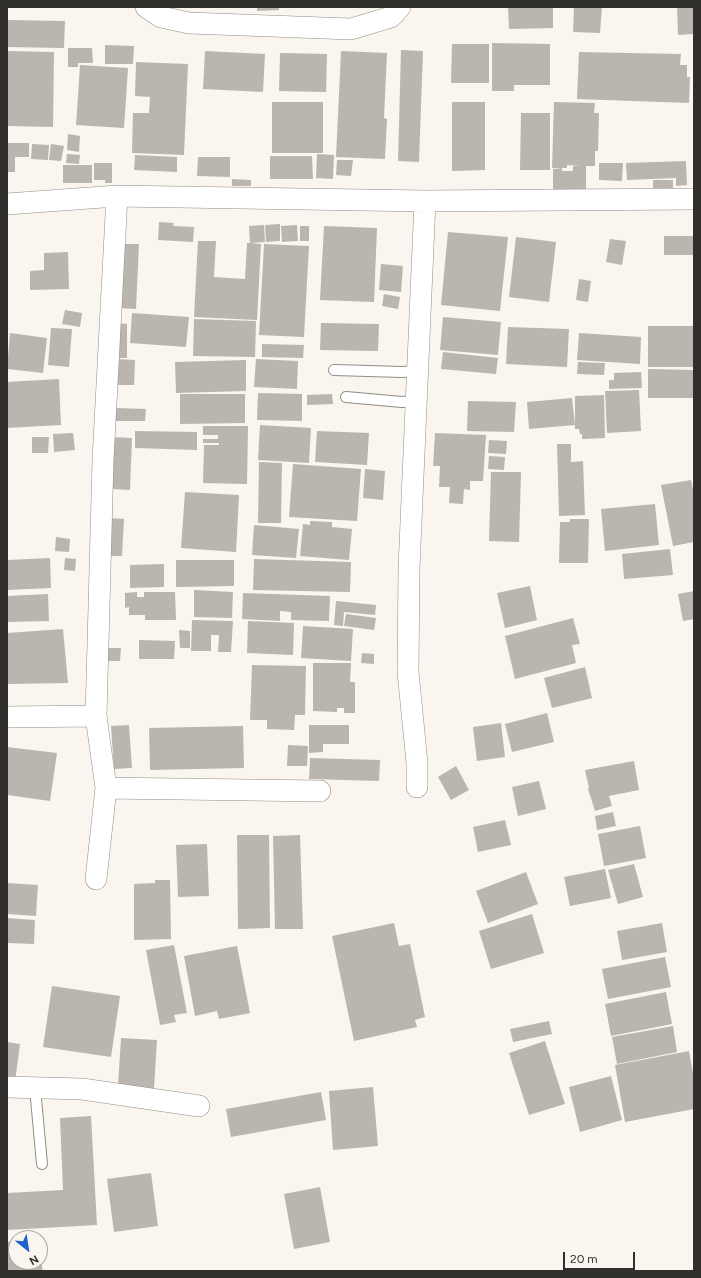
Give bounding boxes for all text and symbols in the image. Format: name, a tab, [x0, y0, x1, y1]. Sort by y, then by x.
north arrow	[8, 1230, 48, 1270]
scale bar	[565, 1244, 637, 1270]
text: N	[27, 1252, 41, 1268]
text: 20 m	[570, 1252, 598, 1266]

